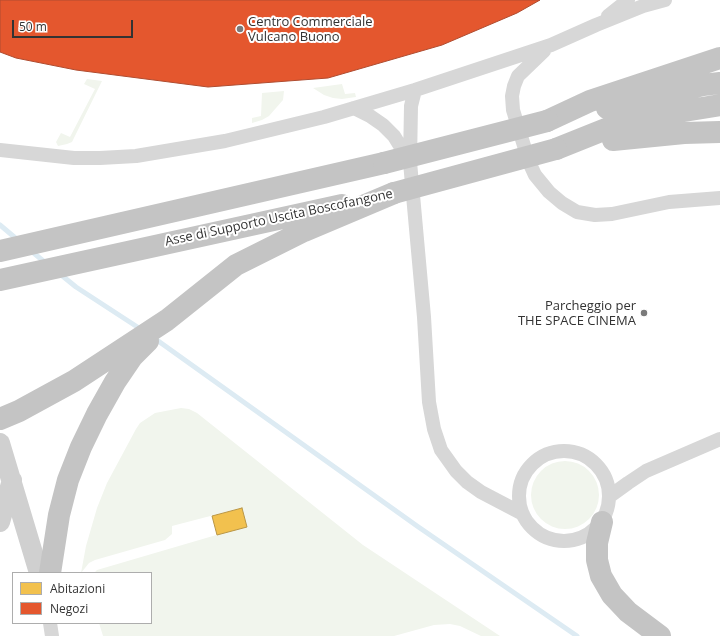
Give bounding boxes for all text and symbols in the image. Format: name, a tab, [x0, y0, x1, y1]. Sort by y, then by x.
scale bar	[14, 12, 135, 38]
place label: Centro Commerciale Vulcano Buono	[248, 14, 373, 45]
text: 50 m	[19, 18, 47, 35]
marker: Centro Commerciale Vulcano Buono	[235, 24, 245, 34]
street label: Asse di Supporto Uscita Boscofangone	[164, 186, 394, 250]
place label: Parcheggio per THE SPACE CINEMA	[518, 298, 636, 329]
marker: Parcheggio per THE SPACE CINEMA	[639, 308, 649, 318]
legend	[12, 572, 152, 624]
text: Abitazioni	[50, 580, 105, 597]
text: Negozi	[50, 600, 88, 617]

